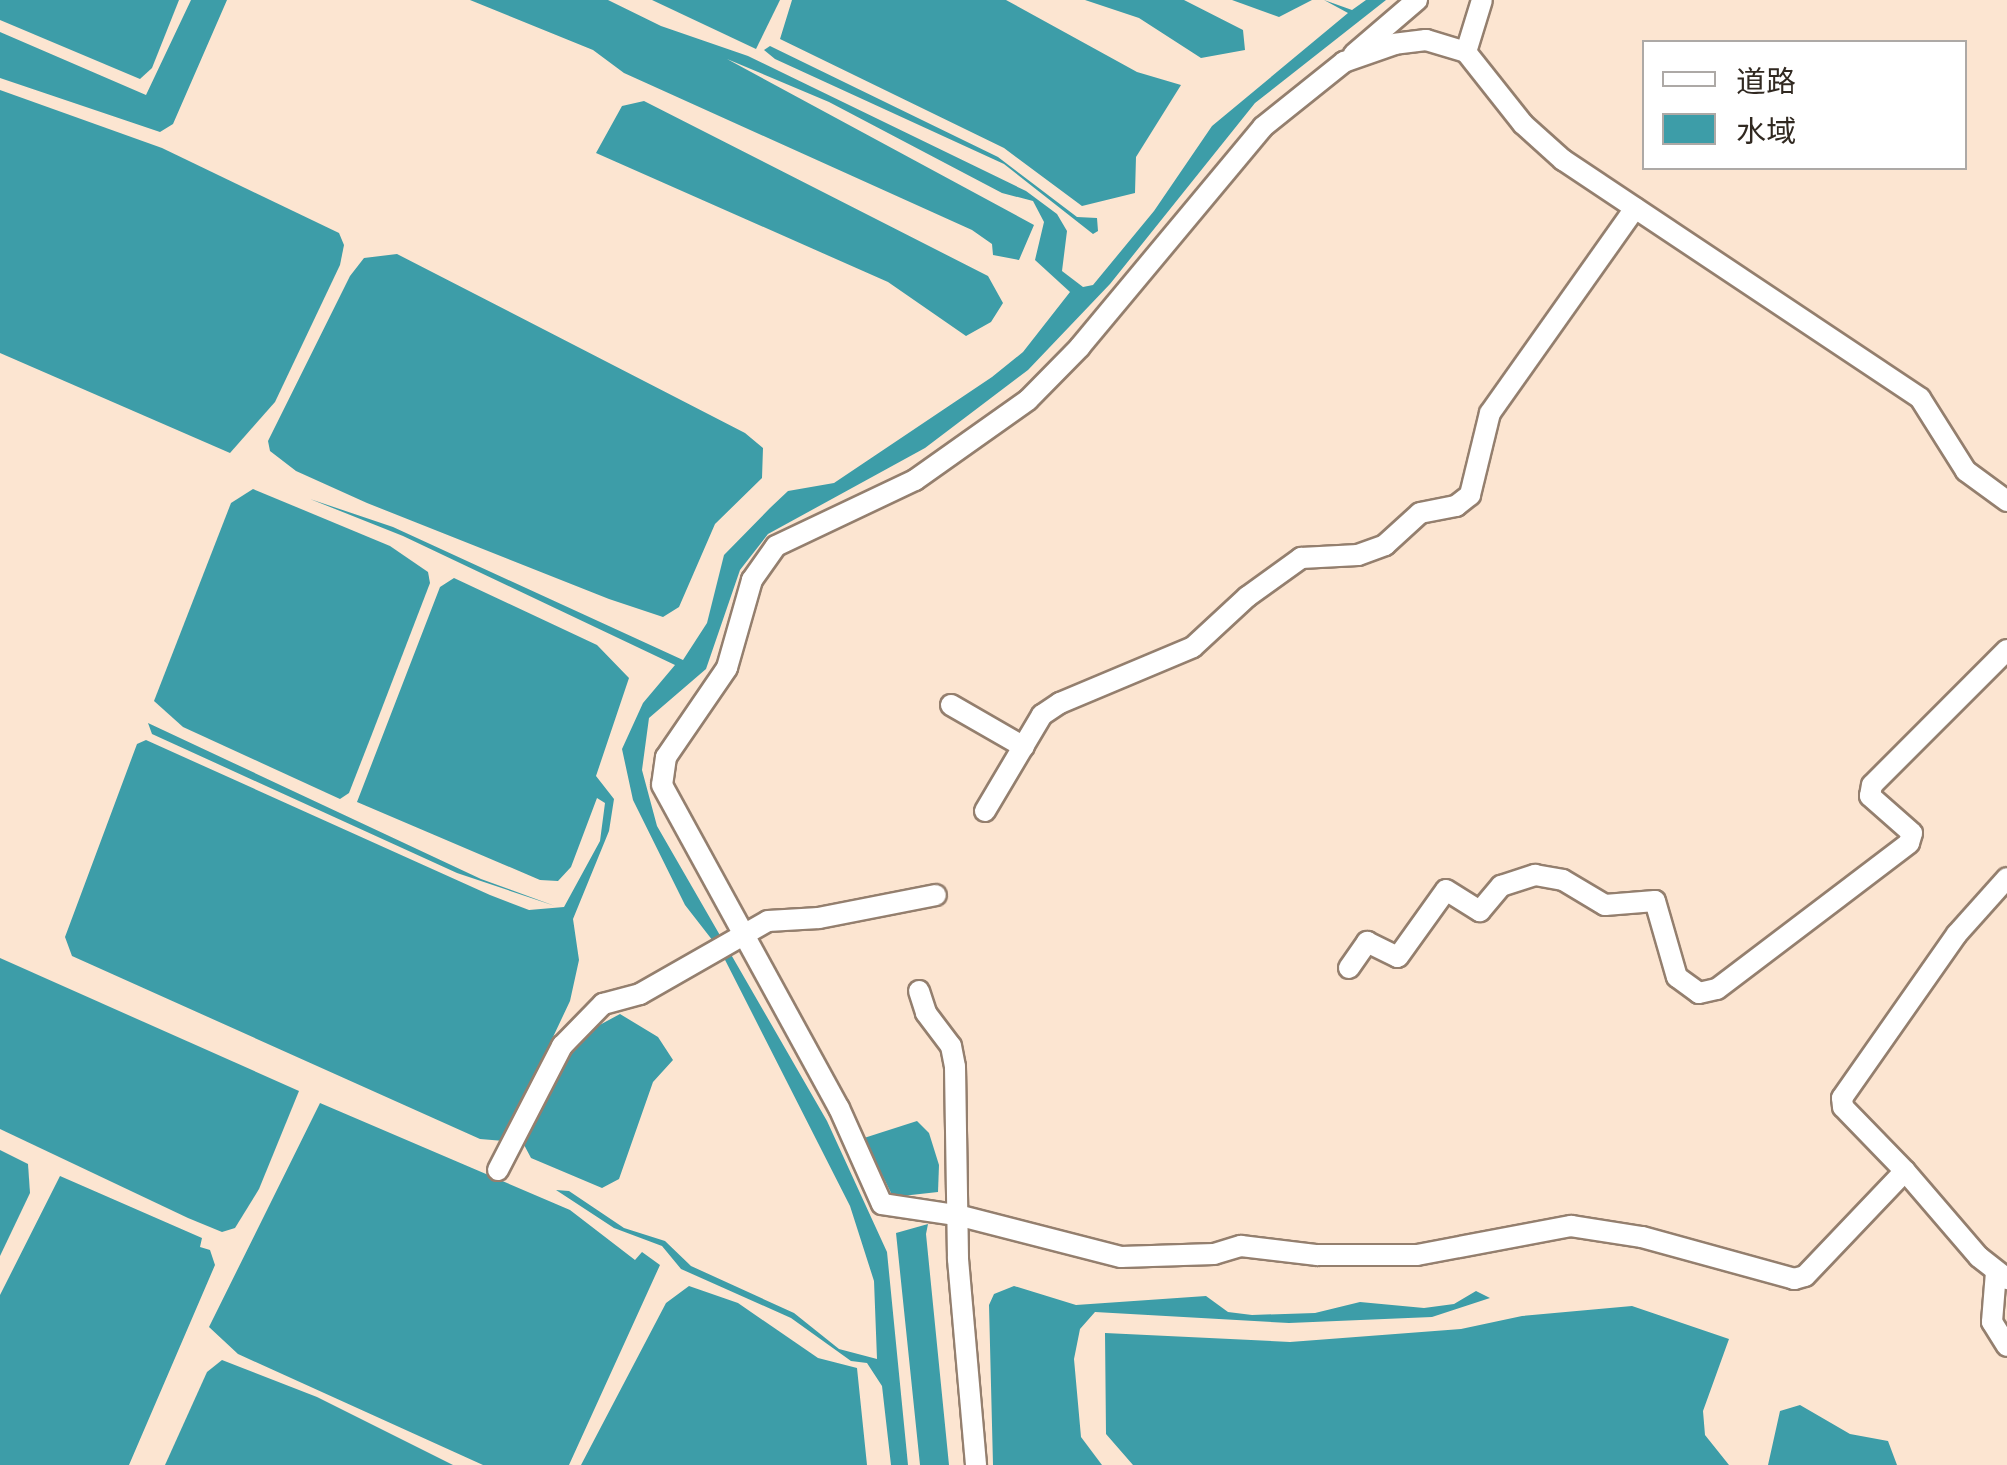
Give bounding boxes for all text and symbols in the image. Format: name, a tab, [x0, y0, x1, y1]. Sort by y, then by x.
legend	[1642, 40, 1967, 170]
text: 道路	[1736, 62, 1796, 101]
text: 水域	[1736, 112, 1796, 151]

